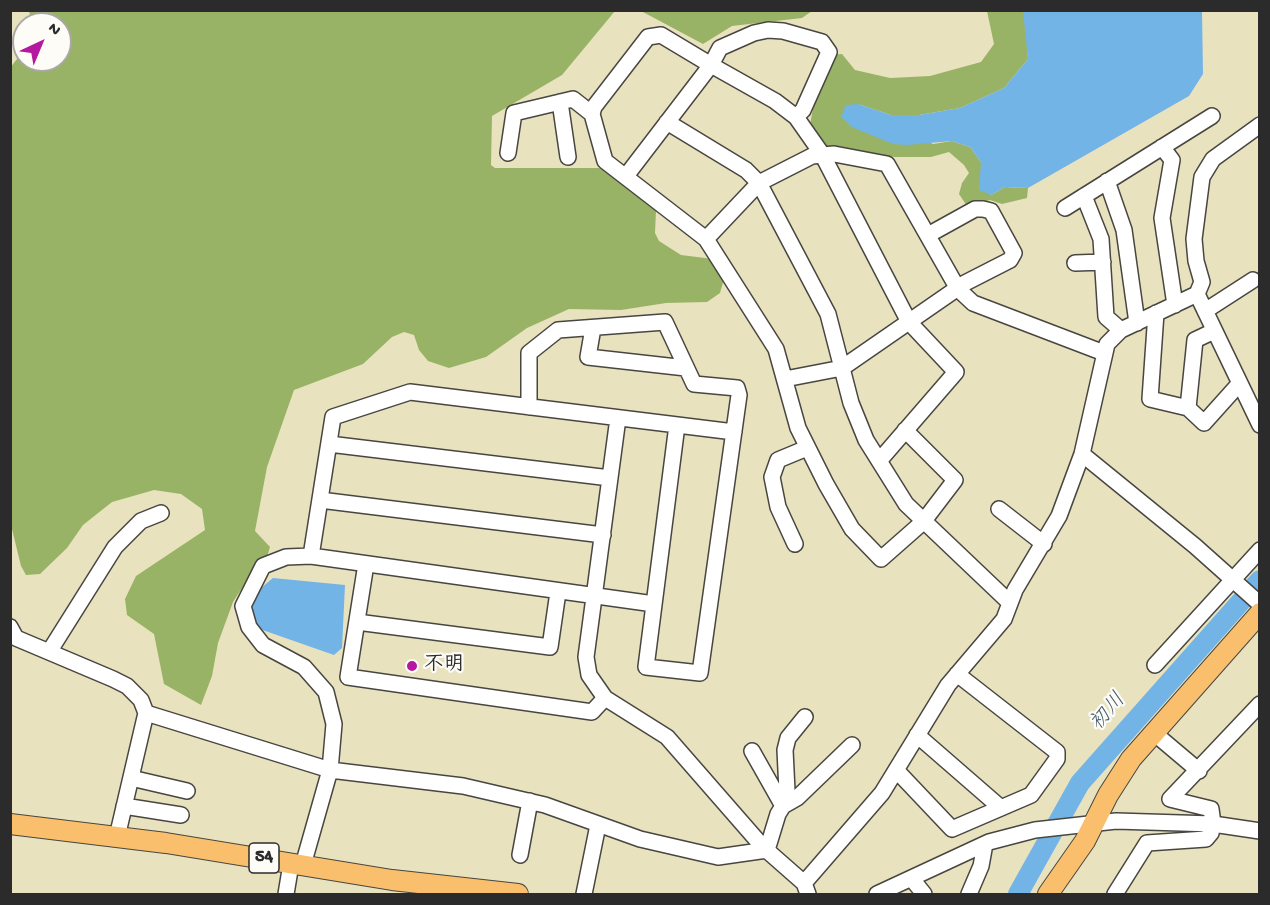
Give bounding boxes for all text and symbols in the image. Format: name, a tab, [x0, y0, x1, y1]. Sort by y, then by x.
north arrow	[12, 12, 72, 72]
text: N	[43, 20, 64, 41]
place label: 不明	[424, 654, 464, 678]
marker: 不明	[405, 659, 419, 673]
water label: 初川	[1086, 689, 1132, 737]
road number: 54	[249, 843, 279, 873]

